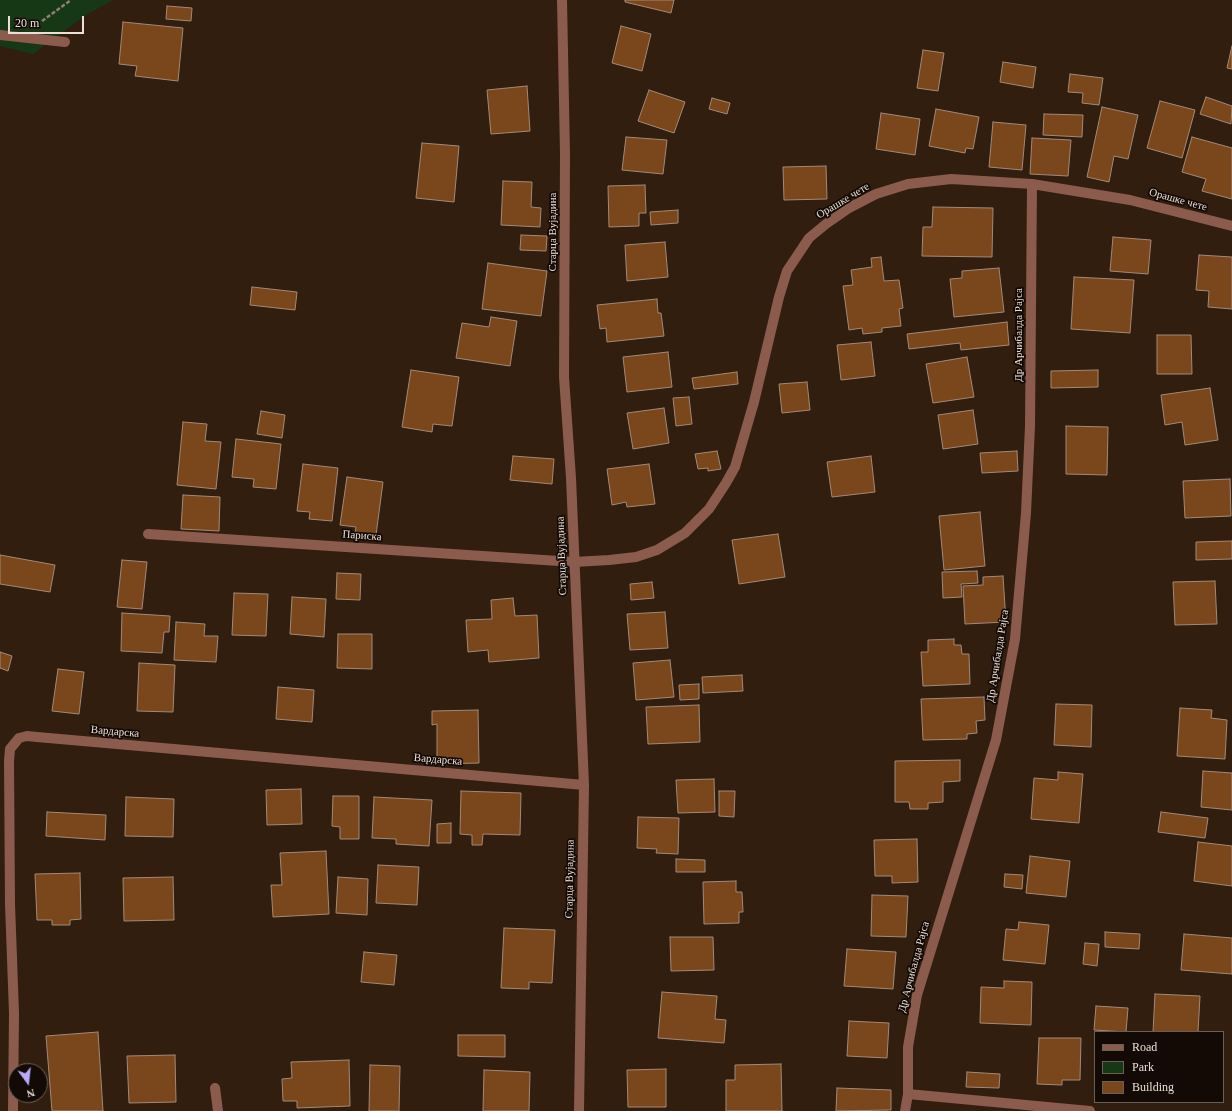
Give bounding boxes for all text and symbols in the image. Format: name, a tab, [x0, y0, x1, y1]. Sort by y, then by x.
scale bar	[10, 8, 86, 34]
text: 20 m	[15, 16, 39, 30]
street label: Орашке чете	[814, 180, 872, 222]
street label: Орашке чете	[1148, 186, 1208, 214]
street label: Старца Вујадина	[546, 193, 560, 271]
street label: Др Арчибалда Рајса	[1012, 288, 1026, 382]
street label: Старца Вујадина	[554, 516, 570, 596]
street label: Париска	[342, 528, 382, 544]
street label: Др Арчибалда Рајса	[984, 609, 1012, 703]
street label: Вардарска	[90, 723, 140, 741]
street label: Вардарска	[413, 751, 463, 769]
street label: Старца Вујадина	[563, 839, 577, 919]
street label: Др Арчибалда Рајса	[896, 920, 932, 1014]
legend	[1094, 1031, 1224, 1103]
text: Road	[1132, 1040, 1157, 1054]
text: Park	[1132, 1060, 1154, 1074]
north arrow	[8, 1063, 48, 1103]
text: Building	[1132, 1080, 1174, 1094]
text: N	[25, 1087, 36, 1100]

